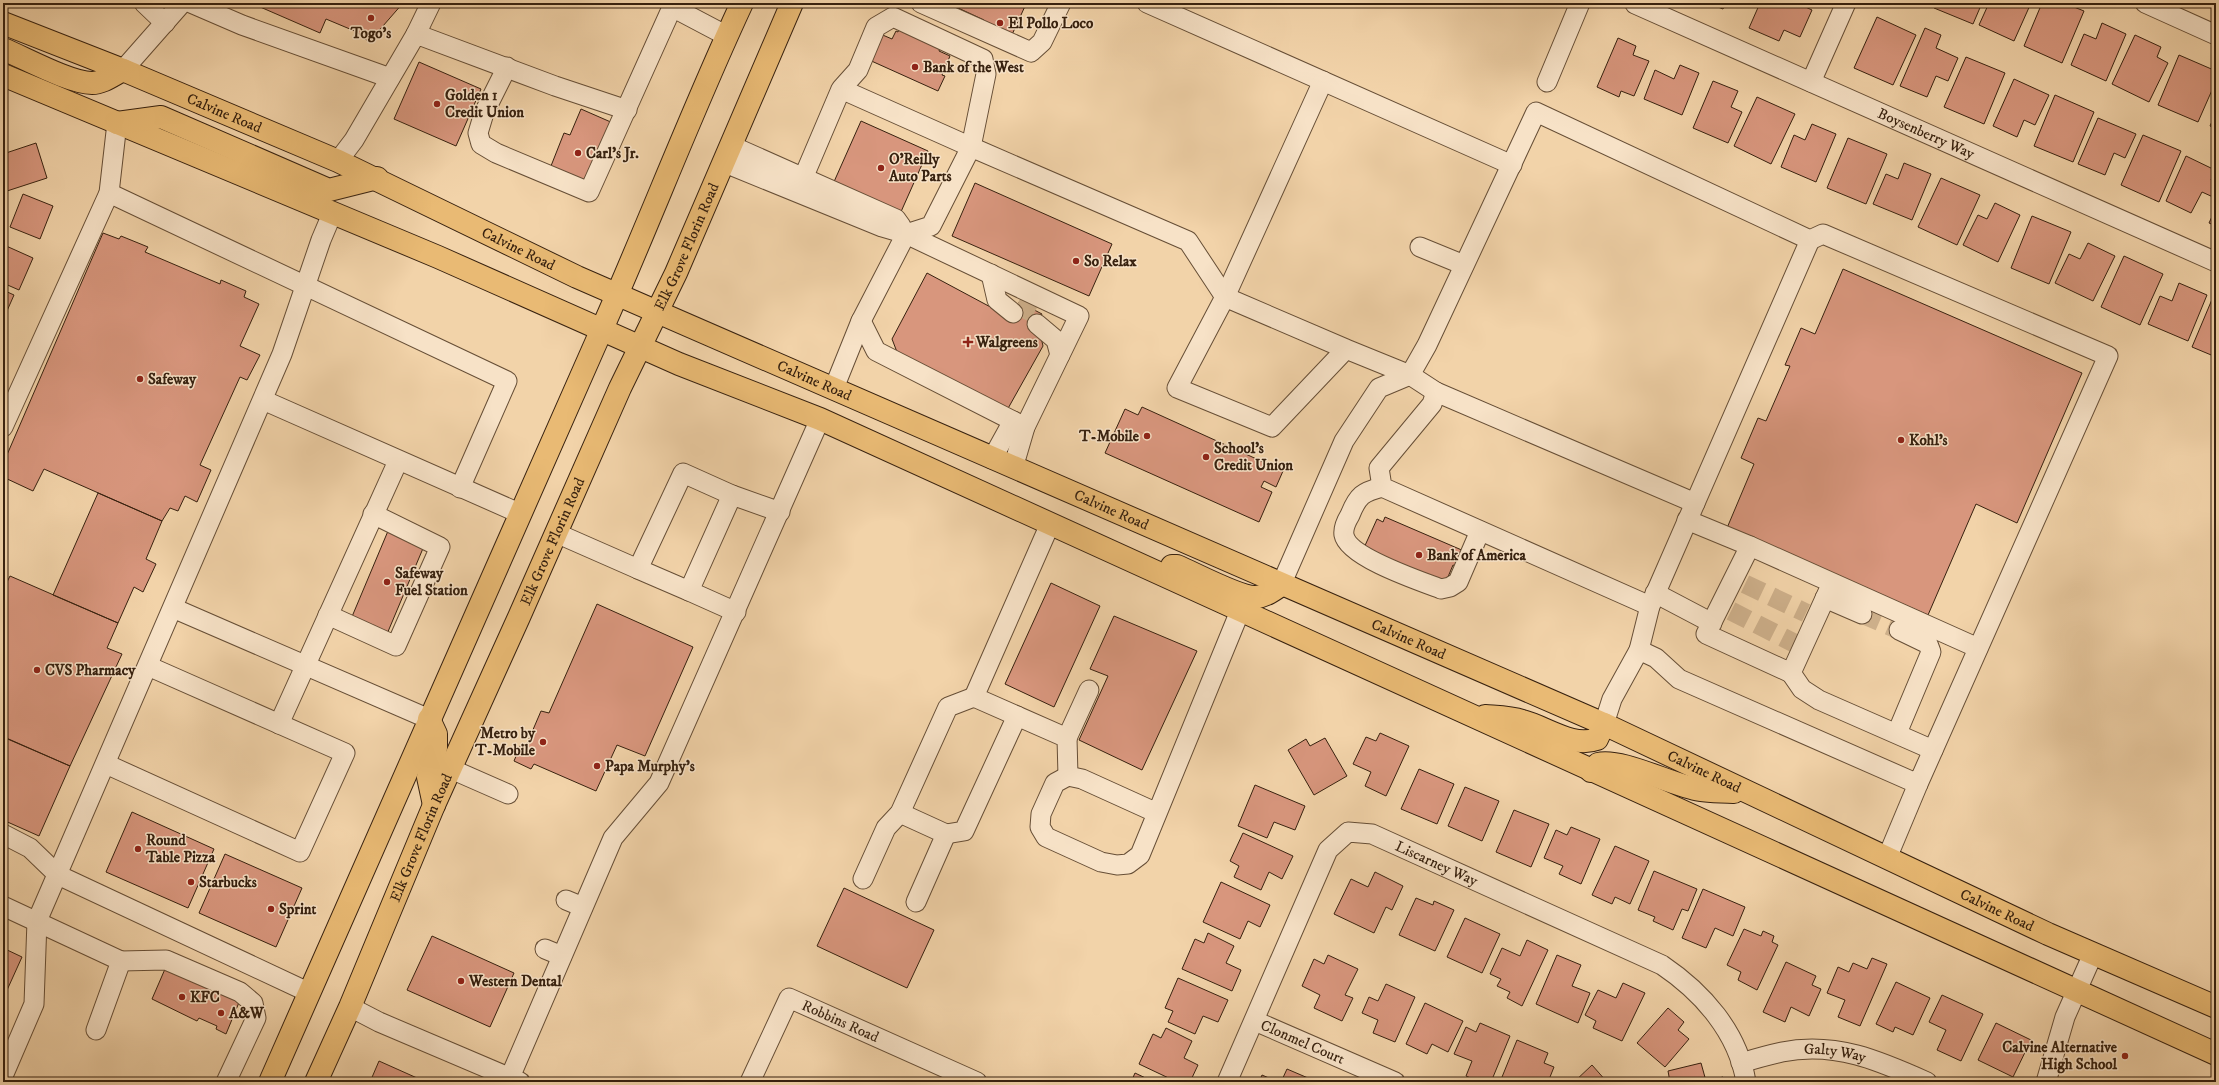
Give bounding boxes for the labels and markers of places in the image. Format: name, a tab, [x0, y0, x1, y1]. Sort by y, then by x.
marker: Togo's	[366, 13, 376, 23]
place label: El Pollo Loco	[1008, 14, 1094, 33]
marker: El Pollo Loco	[995, 18, 1005, 28]
place label: Togo's	[350, 24, 391, 43]
place label: Bank of the West	[923, 58, 1024, 77]
marker: Bank of the West	[910, 62, 920, 72]
place label: Golden 1 Credit Union	[445, 86, 524, 122]
marker: Golden 1 Credit Union	[432, 99, 442, 109]
place label: Carl's Jr.	[586, 144, 639, 163]
marker: Carl's Jr.	[573, 148, 583, 158]
place label: O'Reilly Auto Parts	[888, 150, 952, 186]
marker: O'Reilly Auto Parts	[876, 163, 886, 173]
place label: So Relax	[1084, 252, 1137, 271]
marker: So Relax	[1071, 256, 1081, 266]
place label: Walgreens	[975, 333, 1038, 352]
marker: Walgreens	[963, 337, 973, 347]
place label: Safeway	[148, 370, 197, 389]
marker: Safeway	[135, 374, 145, 384]
place label: T-Mobile	[1078, 427, 1140, 446]
marker: T-Mobile	[1142, 431, 1152, 441]
place label: Kohl's	[1909, 431, 1948, 450]
marker: Kohl's	[1896, 435, 1906, 445]
place label: School's Credit Union	[1214, 439, 1293, 475]
marker: School's Credit Union	[1201, 452, 1211, 462]
place label: Bank of America	[1427, 546, 1526, 565]
marker: Bank of America	[1414, 550, 1424, 560]
place label: Safeway Fuel Station	[395, 564, 468, 600]
marker: Safeway Fuel Station	[382, 577, 392, 587]
place label: CVS Pharmacy	[45, 661, 136, 680]
marker: CVS Pharmacy	[32, 665, 42, 675]
place label: Metro by T-Mobile	[474, 724, 536, 760]
marker: Metro by T-Mobile	[538, 737, 548, 747]
place label: Papa Murphy's	[605, 757, 695, 776]
marker: Papa Murphy's	[592, 761, 602, 771]
place label: Round Table Pizza	[145, 831, 216, 867]
marker: Round Table Pizza	[133, 844, 143, 854]
place label: Starbucks	[199, 873, 257, 892]
marker: Starbucks	[186, 877, 196, 887]
place label: Sprint	[279, 900, 317, 919]
marker: Sprint	[266, 904, 276, 914]
place label: Western Dental	[468, 972, 562, 991]
marker: Western Dental	[456, 976, 466, 986]
place label: KFC	[190, 988, 220, 1007]
marker: KFC	[177, 992, 187, 1002]
place label: A&W	[228, 1004, 265, 1023]
marker: A&W	[216, 1008, 226, 1018]
place label: Calvine Alternative High School	[2002, 1038, 2118, 1074]
marker: Calvine Alternative High School	[2120, 1051, 2130, 1061]

